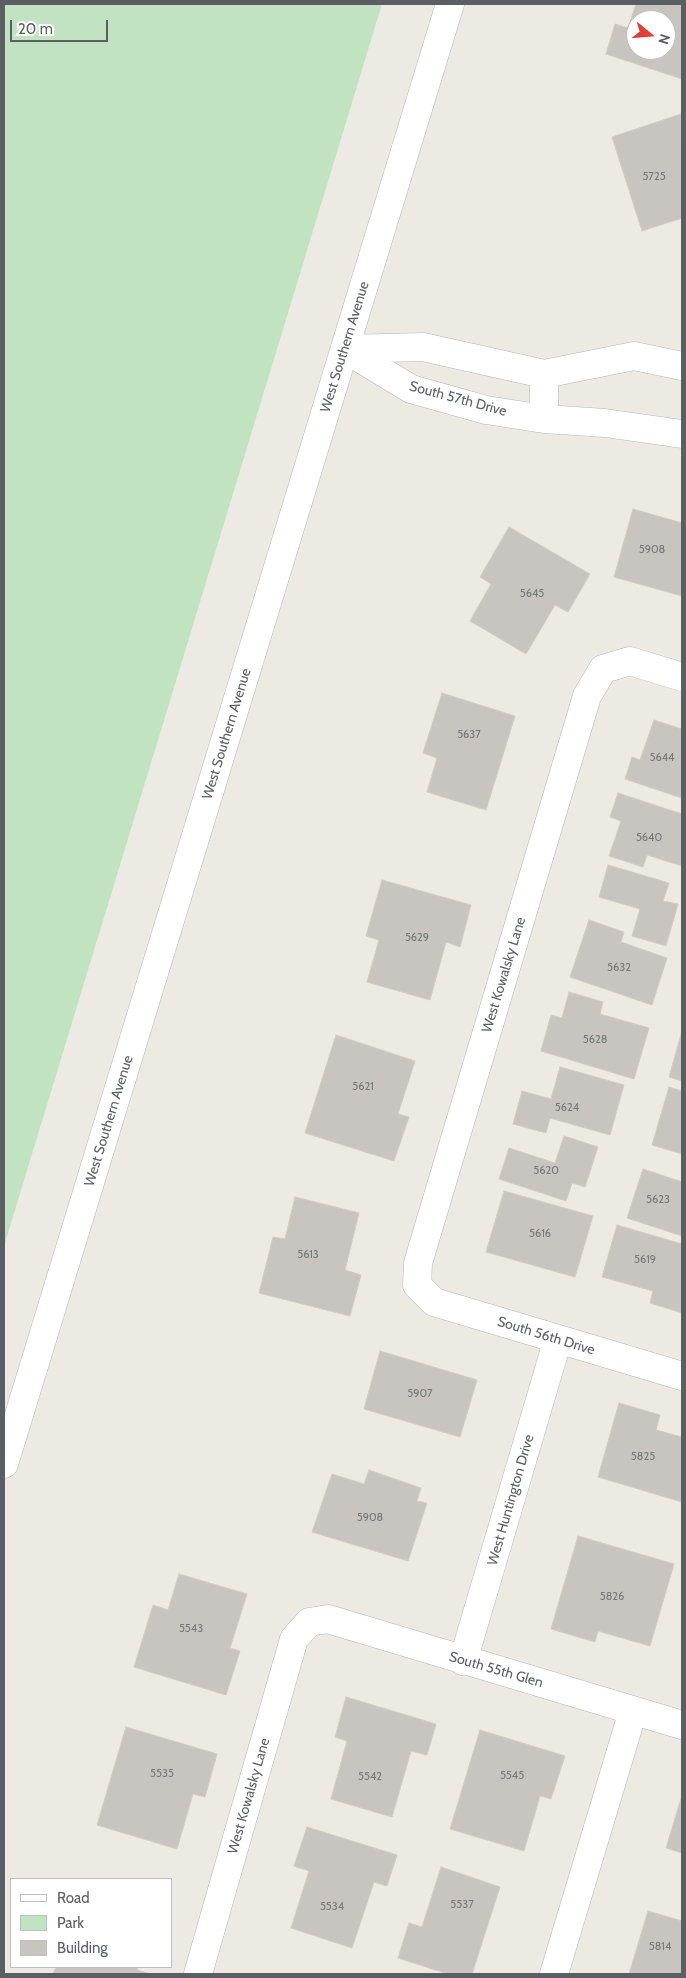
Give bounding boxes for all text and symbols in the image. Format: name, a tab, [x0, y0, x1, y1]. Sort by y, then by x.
scale bar	[12, 10, 110, 42]
north arrow	[626, 10, 676, 60]
text: 20 m	[18, 20, 53, 38]
text: N	[654, 32, 674, 46]
house number: 5725	[642, 170, 666, 184]
street label: West Southern Avenue	[317, 280, 373, 414]
street label: South 57th Drive	[407, 378, 509, 420]
house number: 5908	[639, 543, 665, 557]
house number: 5645	[520, 587, 544, 601]
street label: West Southern Avenue	[199, 667, 255, 801]
house number: 5637	[457, 728, 481, 742]
house number: 5644	[650, 751, 674, 765]
house number: 5640	[636, 831, 662, 845]
street label: West Kowalsky Lane	[478, 915, 530, 1035]
house number: 5629	[405, 931, 429, 945]
house number: 5632	[607, 961, 631, 975]
house number: 5628	[583, 1033, 607, 1047]
street label: West Southern Avenue	[81, 1054, 137, 1188]
house number: 5621	[352, 1080, 374, 1094]
house number: 5624	[555, 1101, 579, 1115]
house number: 5620	[533, 1164, 559, 1178]
house number: 5623	[646, 1193, 670, 1207]
house number: 5616	[529, 1227, 551, 1241]
house number: 5613	[297, 1248, 319, 1262]
house number: 5619	[634, 1253, 656, 1267]
street label: South 56th Drive	[495, 1313, 597, 1359]
house number: 5907	[407, 1387, 433, 1401]
street label: West Huntington Drive	[484, 1433, 538, 1567]
house number: 5825	[631, 1450, 655, 1464]
house number: 5908	[357, 1511, 383, 1525]
house number: 5826	[600, 1590, 624, 1604]
house number: 5543	[179, 1622, 203, 1636]
street label: South 55th Glen	[447, 1649, 545, 1691]
street label: West Kowalsky Lane	[224, 1736, 274, 1856]
house number: 5535	[150, 1767, 174, 1781]
house number: 5545	[500, 1769, 524, 1783]
house number: 5542	[358, 1770, 382, 1784]
legend	[10, 1878, 172, 1968]
text: Road	[57, 1889, 90, 1907]
house number: 5537	[450, 1898, 474, 1912]
house number: 5534	[320, 1900, 344, 1914]
text: Park	[57, 1914, 84, 1932]
text: Building	[57, 1939, 108, 1957]
house number: 5814	[649, 1940, 671, 1954]

